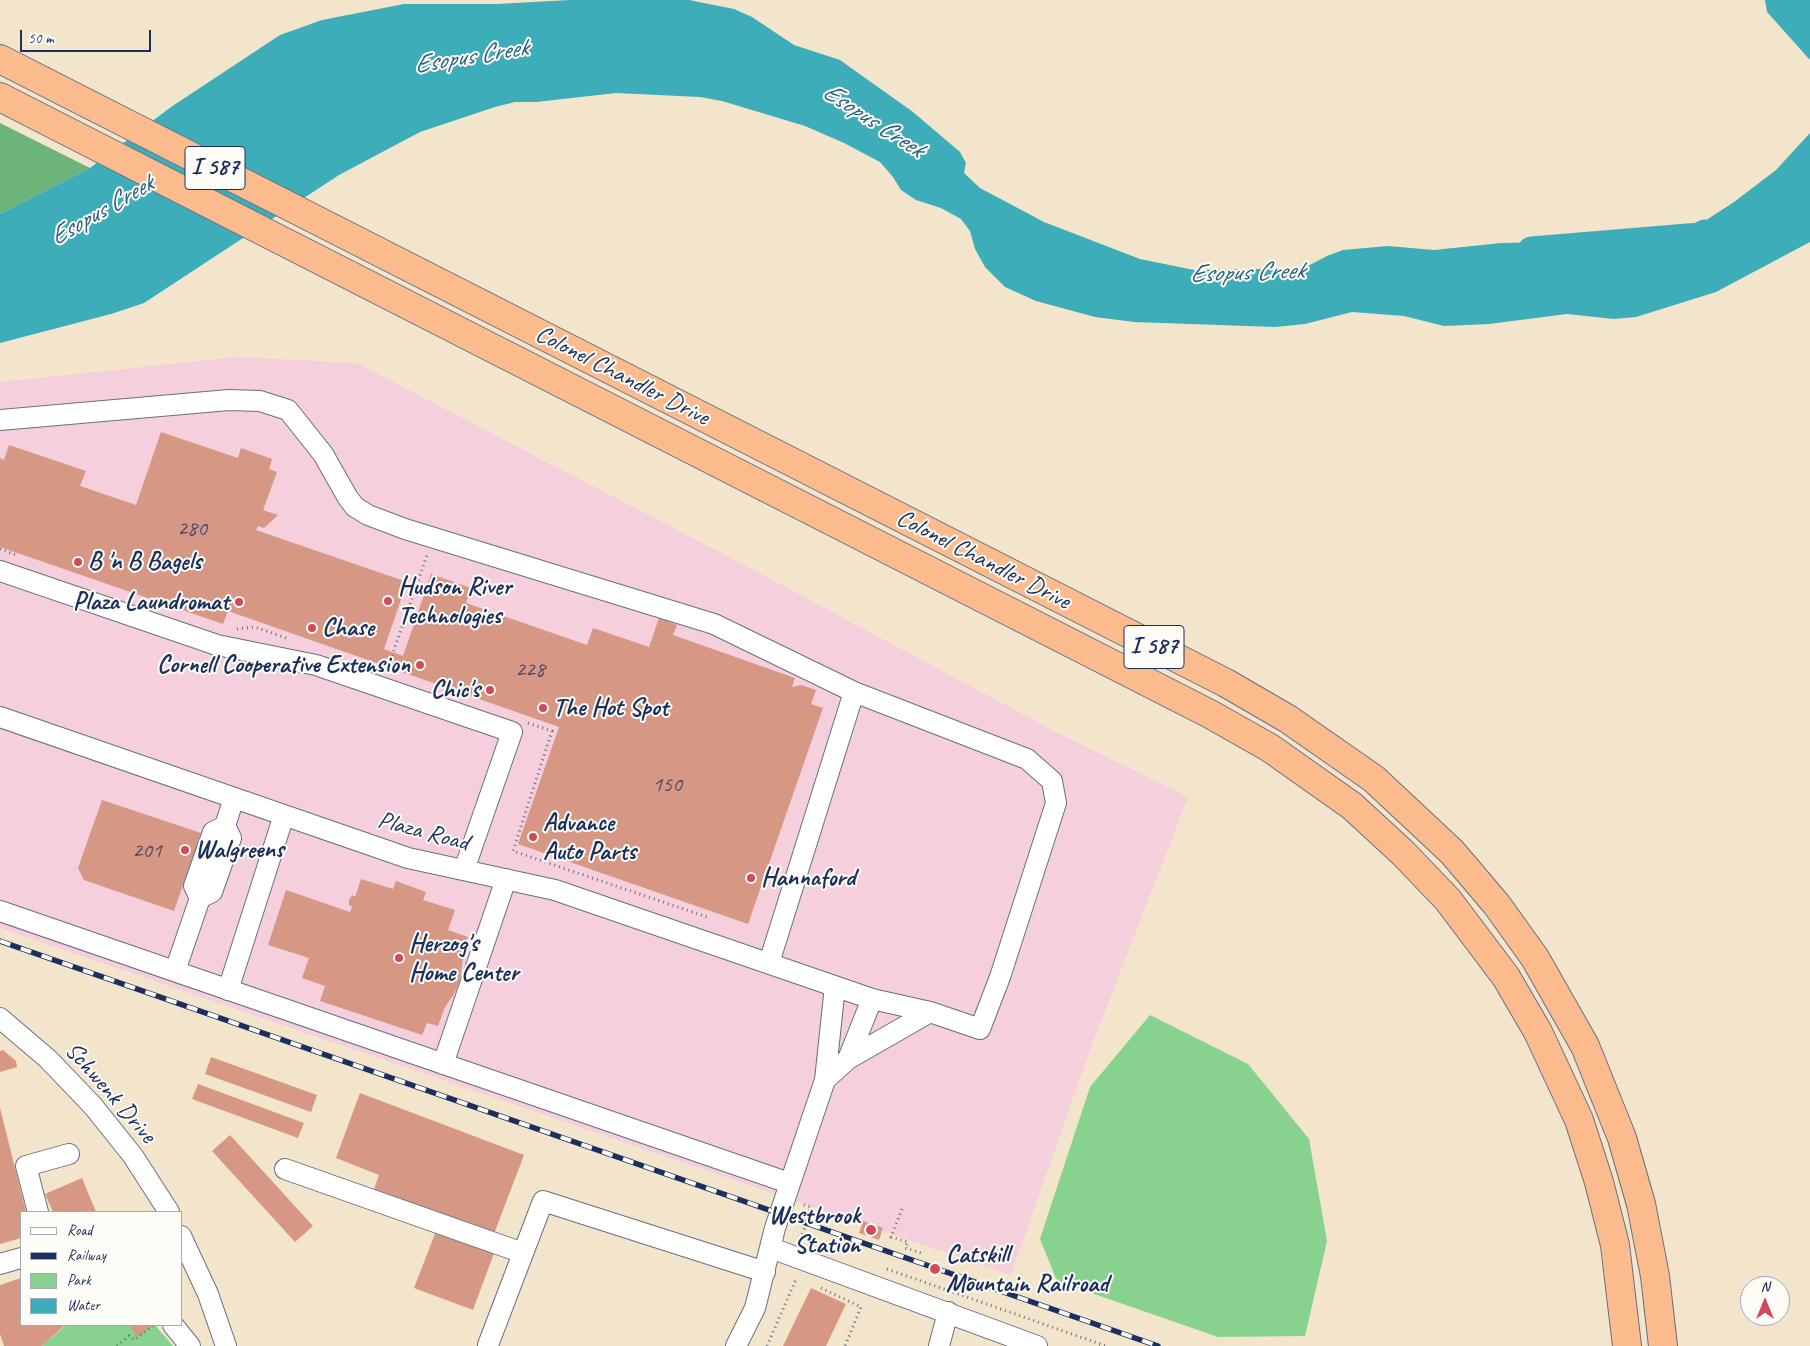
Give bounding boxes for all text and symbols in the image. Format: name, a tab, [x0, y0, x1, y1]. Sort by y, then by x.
scale bar	[22, 20, 154, 52]
text: 50 m	[28, 29, 54, 48]
water label: Esopus Creek	[412, 33, 530, 81]
water label: Esopus Creek	[817, 77, 929, 165]
road number: I 587	[185, 146, 245, 190]
water label: Esopus Creek	[45, 169, 159, 253]
water label: Esopus Creek	[1189, 255, 1305, 291]
street label: Colonel Chandler Drive	[530, 319, 714, 433]
street label: Colonel Chandler Drive	[891, 503, 1075, 617]
house number: 280	[177, 516, 207, 542]
place label: B 'n B Bagels	[88, 547, 202, 577]
marker: B 'n B Bagels	[72, 556, 84, 568]
place label: Hudson River Technologies	[398, 572, 511, 631]
place label: Plaza Laundromat	[73, 587, 229, 617]
marker: Hudson River Technologies	[382, 595, 394, 607]
marker: Plaza Laundromat	[233, 596, 245, 608]
place label: Chase	[322, 613, 374, 643]
marker: Chase	[306, 622, 318, 634]
road number: I 587	[1124, 626, 1184, 669]
place label: Cornell Cooperative Extension	[157, 650, 410, 680]
house number: 228	[515, 657, 545, 683]
marker: Cornell Cooperative Extension	[414, 659, 426, 671]
place label: Chic's	[431, 675, 480, 705]
marker: Chic's	[484, 684, 496, 696]
place label: The Hot Spot	[553, 693, 668, 723]
marker: The Hot Spot	[537, 702, 549, 714]
house number: 150	[652, 772, 682, 798]
street label: Plaza Road	[374, 806, 472, 858]
place label: Advance Auto Parts	[543, 808, 636, 867]
marker: Advance Auto Parts	[527, 831, 539, 843]
place label: Walgreens	[195, 835, 284, 865]
house number: 201	[132, 838, 162, 864]
marker: Walgreens	[179, 844, 191, 856]
place label: Hannaford	[761, 863, 855, 893]
marker: Hannaford	[745, 872, 757, 884]
place label: Herzog's Home Center	[409, 929, 518, 988]
marker: Herzog's Home Center	[393, 952, 405, 964]
street label: Schwenk Drive	[58, 1036, 162, 1150]
place label: Westbrook Station	[769, 1201, 860, 1260]
legend	[20, 1211, 182, 1326]
text: Road	[67, 1221, 92, 1240]
marker: Westbrook Station	[864, 1223, 878, 1237]
place label: Catskill Mountain Railroad	[946, 1240, 1108, 1299]
text: Railway	[67, 1246, 106, 1265]
marker: Catskill Mountain Railroad	[928, 1262, 942, 1276]
text: Park	[67, 1271, 91, 1290]
north arrow	[1740, 1276, 1790, 1326]
text: N	[1761, 1278, 1769, 1295]
text: Water	[67, 1296, 100, 1315]

